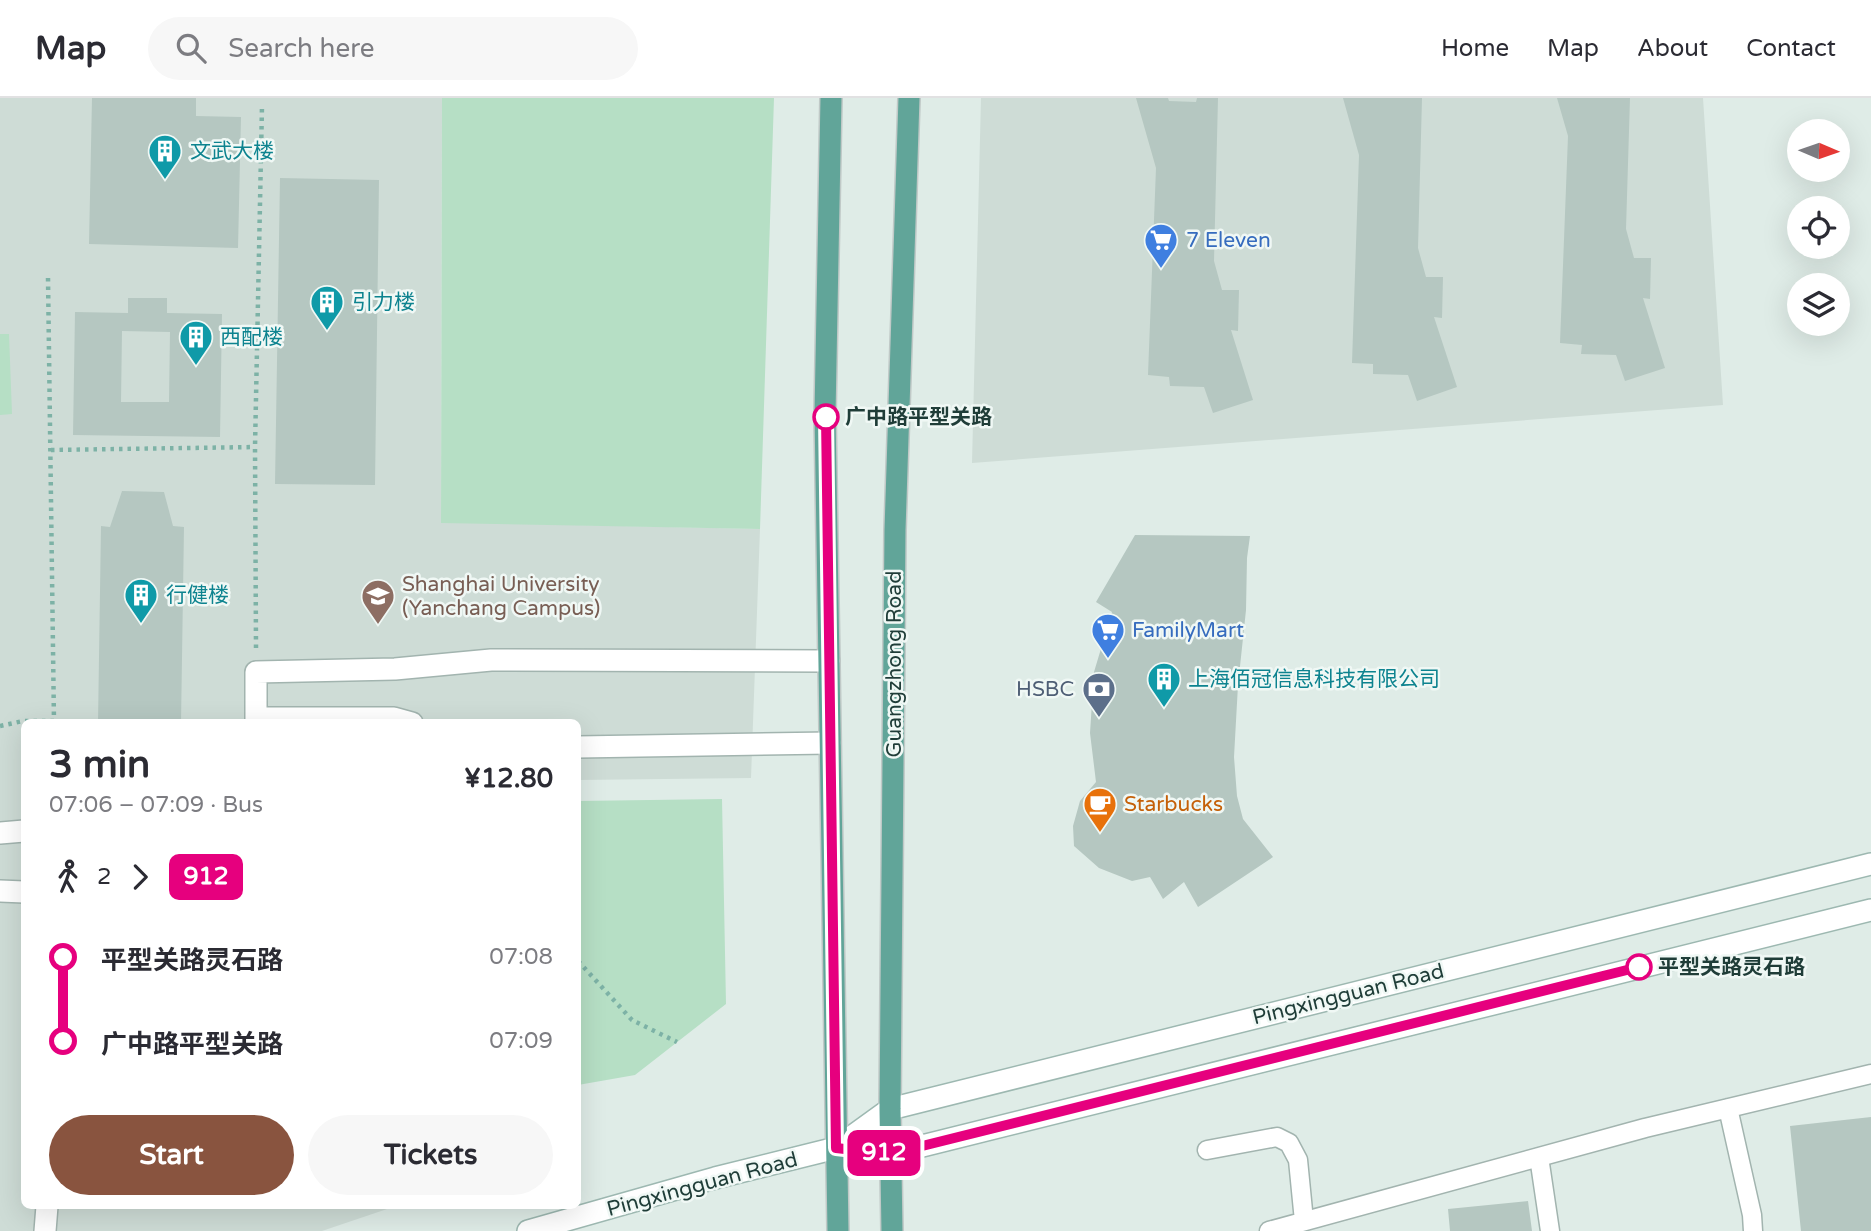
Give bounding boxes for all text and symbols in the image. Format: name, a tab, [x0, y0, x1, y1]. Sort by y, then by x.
search box	[148, 17, 638, 80]
text: Map	[35, 29, 106, 68]
icon: search	[172, 29, 210, 67]
text: Search here	[228, 33, 374, 64]
text: Home	[1441, 34, 1509, 63]
text: Map	[1547, 34, 1599, 63]
text: About	[1637, 34, 1708, 63]
text: Contact	[1746, 34, 1836, 63]
north arrow	[1787, 119, 1850, 182]
map controls	[1787, 119, 1850, 336]
building icon: 文武大楼	[146, 132, 184, 181]
place label: 文武大楼	[190, 139, 274, 164]
button: locate	[1787, 196, 1850, 259]
supermarket icon: 7 Eleven	[1142, 221, 1180, 270]
place label: 7 Eleven	[1186, 228, 1271, 253]
button: layers	[1787, 273, 1850, 336]
building icon: 引力楼	[308, 283, 346, 332]
place label: 引力楼	[352, 290, 415, 315]
building icon: 西配楼	[177, 318, 215, 367]
place label: 西配楼	[220, 325, 283, 350]
marker: 广中路平型关路	[813, 404, 839, 430]
place label: 广中路平型关路	[845, 405, 992, 430]
street label: Guangzhong Road	[882, 571, 907, 757]
place label: Shanghai University (Yanchang Campus)	[402, 572, 600, 621]
building icon: 行健楼	[122, 576, 160, 625]
school or university icon: Shanghai University (Yanchang Campus)	[359, 577, 397, 626]
place label: 行健楼	[166, 583, 229, 608]
supermarket icon: FamilyMart	[1089, 611, 1127, 660]
place label: FamilyMart	[1132, 618, 1244, 643]
building icon: 上海佰冠信息科技有限公司	[1145, 660, 1183, 709]
place label: 上海佰冠信息科技有限公司	[1188, 667, 1440, 692]
bank icon: HSBC	[1080, 670, 1118, 719]
place label: HSBC	[1016, 677, 1074, 702]
text: 3 min	[49, 742, 150, 788]
text: ¥12.80	[464, 763, 553, 794]
cafe icon: Starbucks	[1081, 785, 1119, 834]
text: 07:06 – 07:09 · Bus	[49, 791, 263, 819]
place label: Starbucks	[1124, 792, 1223, 817]
icon: walk	[49, 858, 87, 896]
icon: forward	[121, 858, 159, 896]
text: 912	[183, 862, 229, 891]
text: 2	[97, 863, 111, 891]
text: 07:08	[489, 943, 553, 971]
text: 平型关路灵石路	[101, 945, 283, 976]
marker: 平型关路灵石路	[1626, 954, 1652, 980]
place label: 平型关路灵石路	[1658, 955, 1805, 980]
street label: Pingxingguan Road	[1250, 959, 1446, 1030]
text: 07:09	[489, 1027, 553, 1055]
text: 广中路平型关路	[101, 1029, 283, 1060]
button: Start	[49, 1115, 294, 1195]
button: Tickets	[308, 1115, 553, 1195]
line badge: 912	[844, 1130, 924, 1176]
text: 912	[861, 1138, 907, 1167]
street label: Pingxingguan Road	[604, 1147, 800, 1222]

